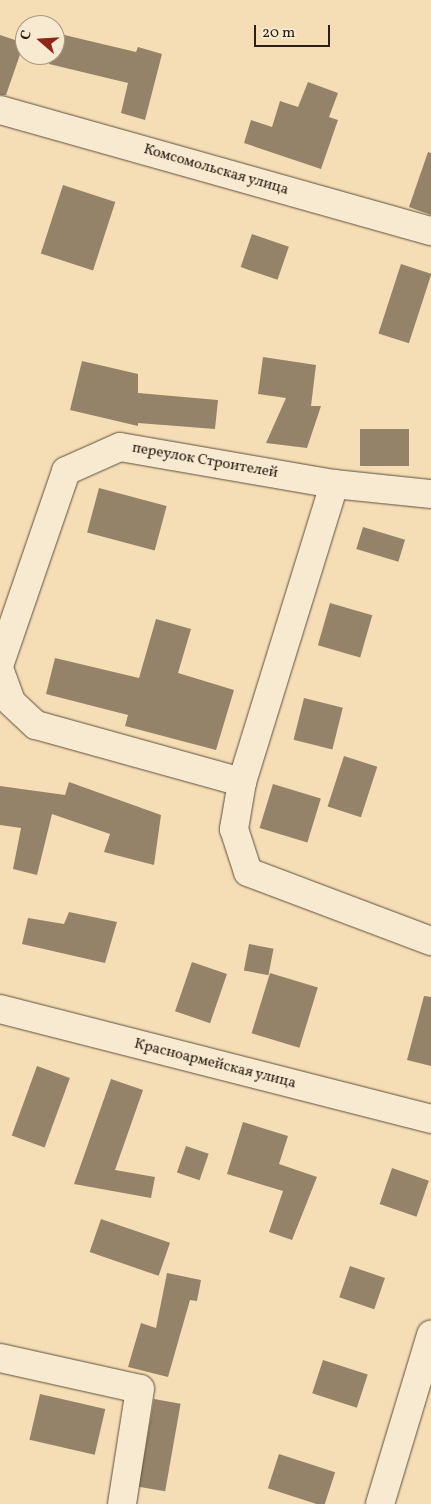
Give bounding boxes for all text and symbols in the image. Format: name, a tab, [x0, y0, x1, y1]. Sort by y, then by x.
north arrow	[15, 15, 65, 65]
scale bar	[256, 15, 332, 47]
text: 20 m	[262, 23, 295, 44]
text: С	[16, 28, 37, 43]
street label: Комсомольская улица	[141, 141, 291, 199]
street label: переулок Строителей	[131, 439, 279, 483]
street label: Красноармейская улица	[132, 1035, 298, 1093]

